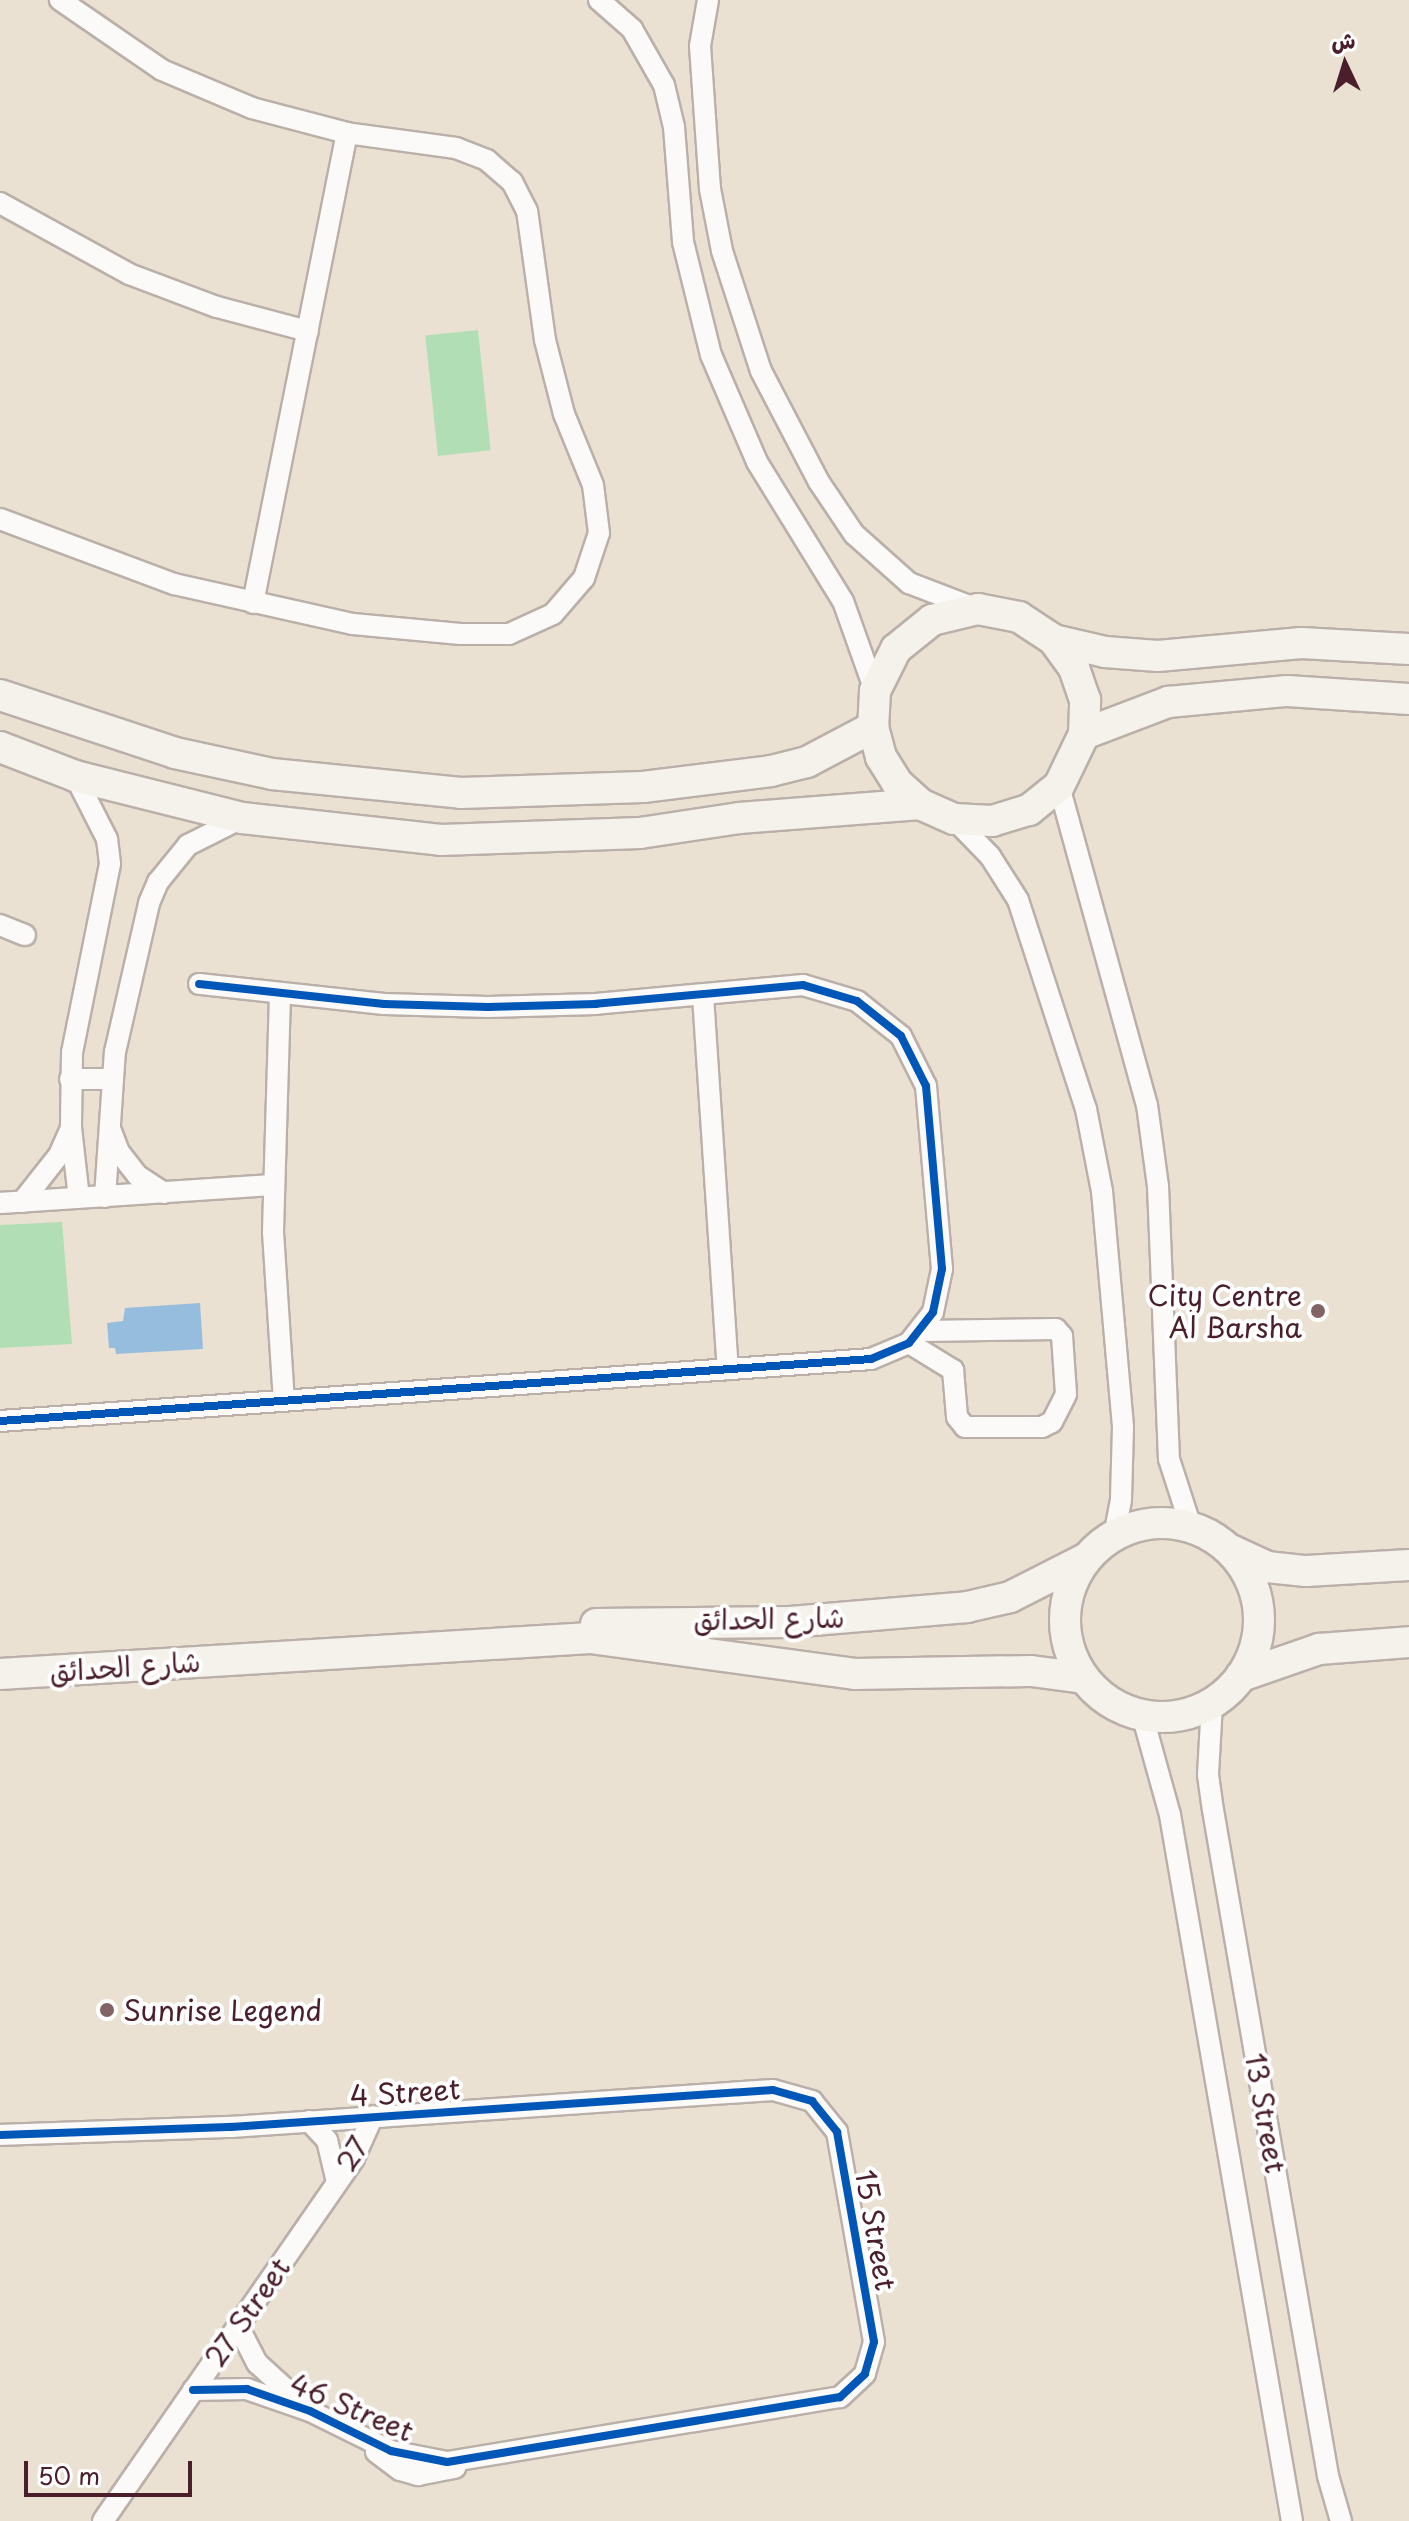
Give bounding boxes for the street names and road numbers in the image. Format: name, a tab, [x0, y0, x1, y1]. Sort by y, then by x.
street label: شارع الحدائق	[693, 1600, 845, 1636]
street label: شارع الحدائق	[48, 1644, 202, 1688]
street label: 13 Street	[1239, 2049, 1293, 2177]
street label: 4 Street	[348, 2071, 462, 2113]
street label: 27	[328, 2130, 376, 2178]
street label: 15 Street	[849, 2166, 903, 2294]
street label: 27 Street	[197, 2250, 297, 2374]
street label: 46 Street	[285, 2366, 419, 2448]

